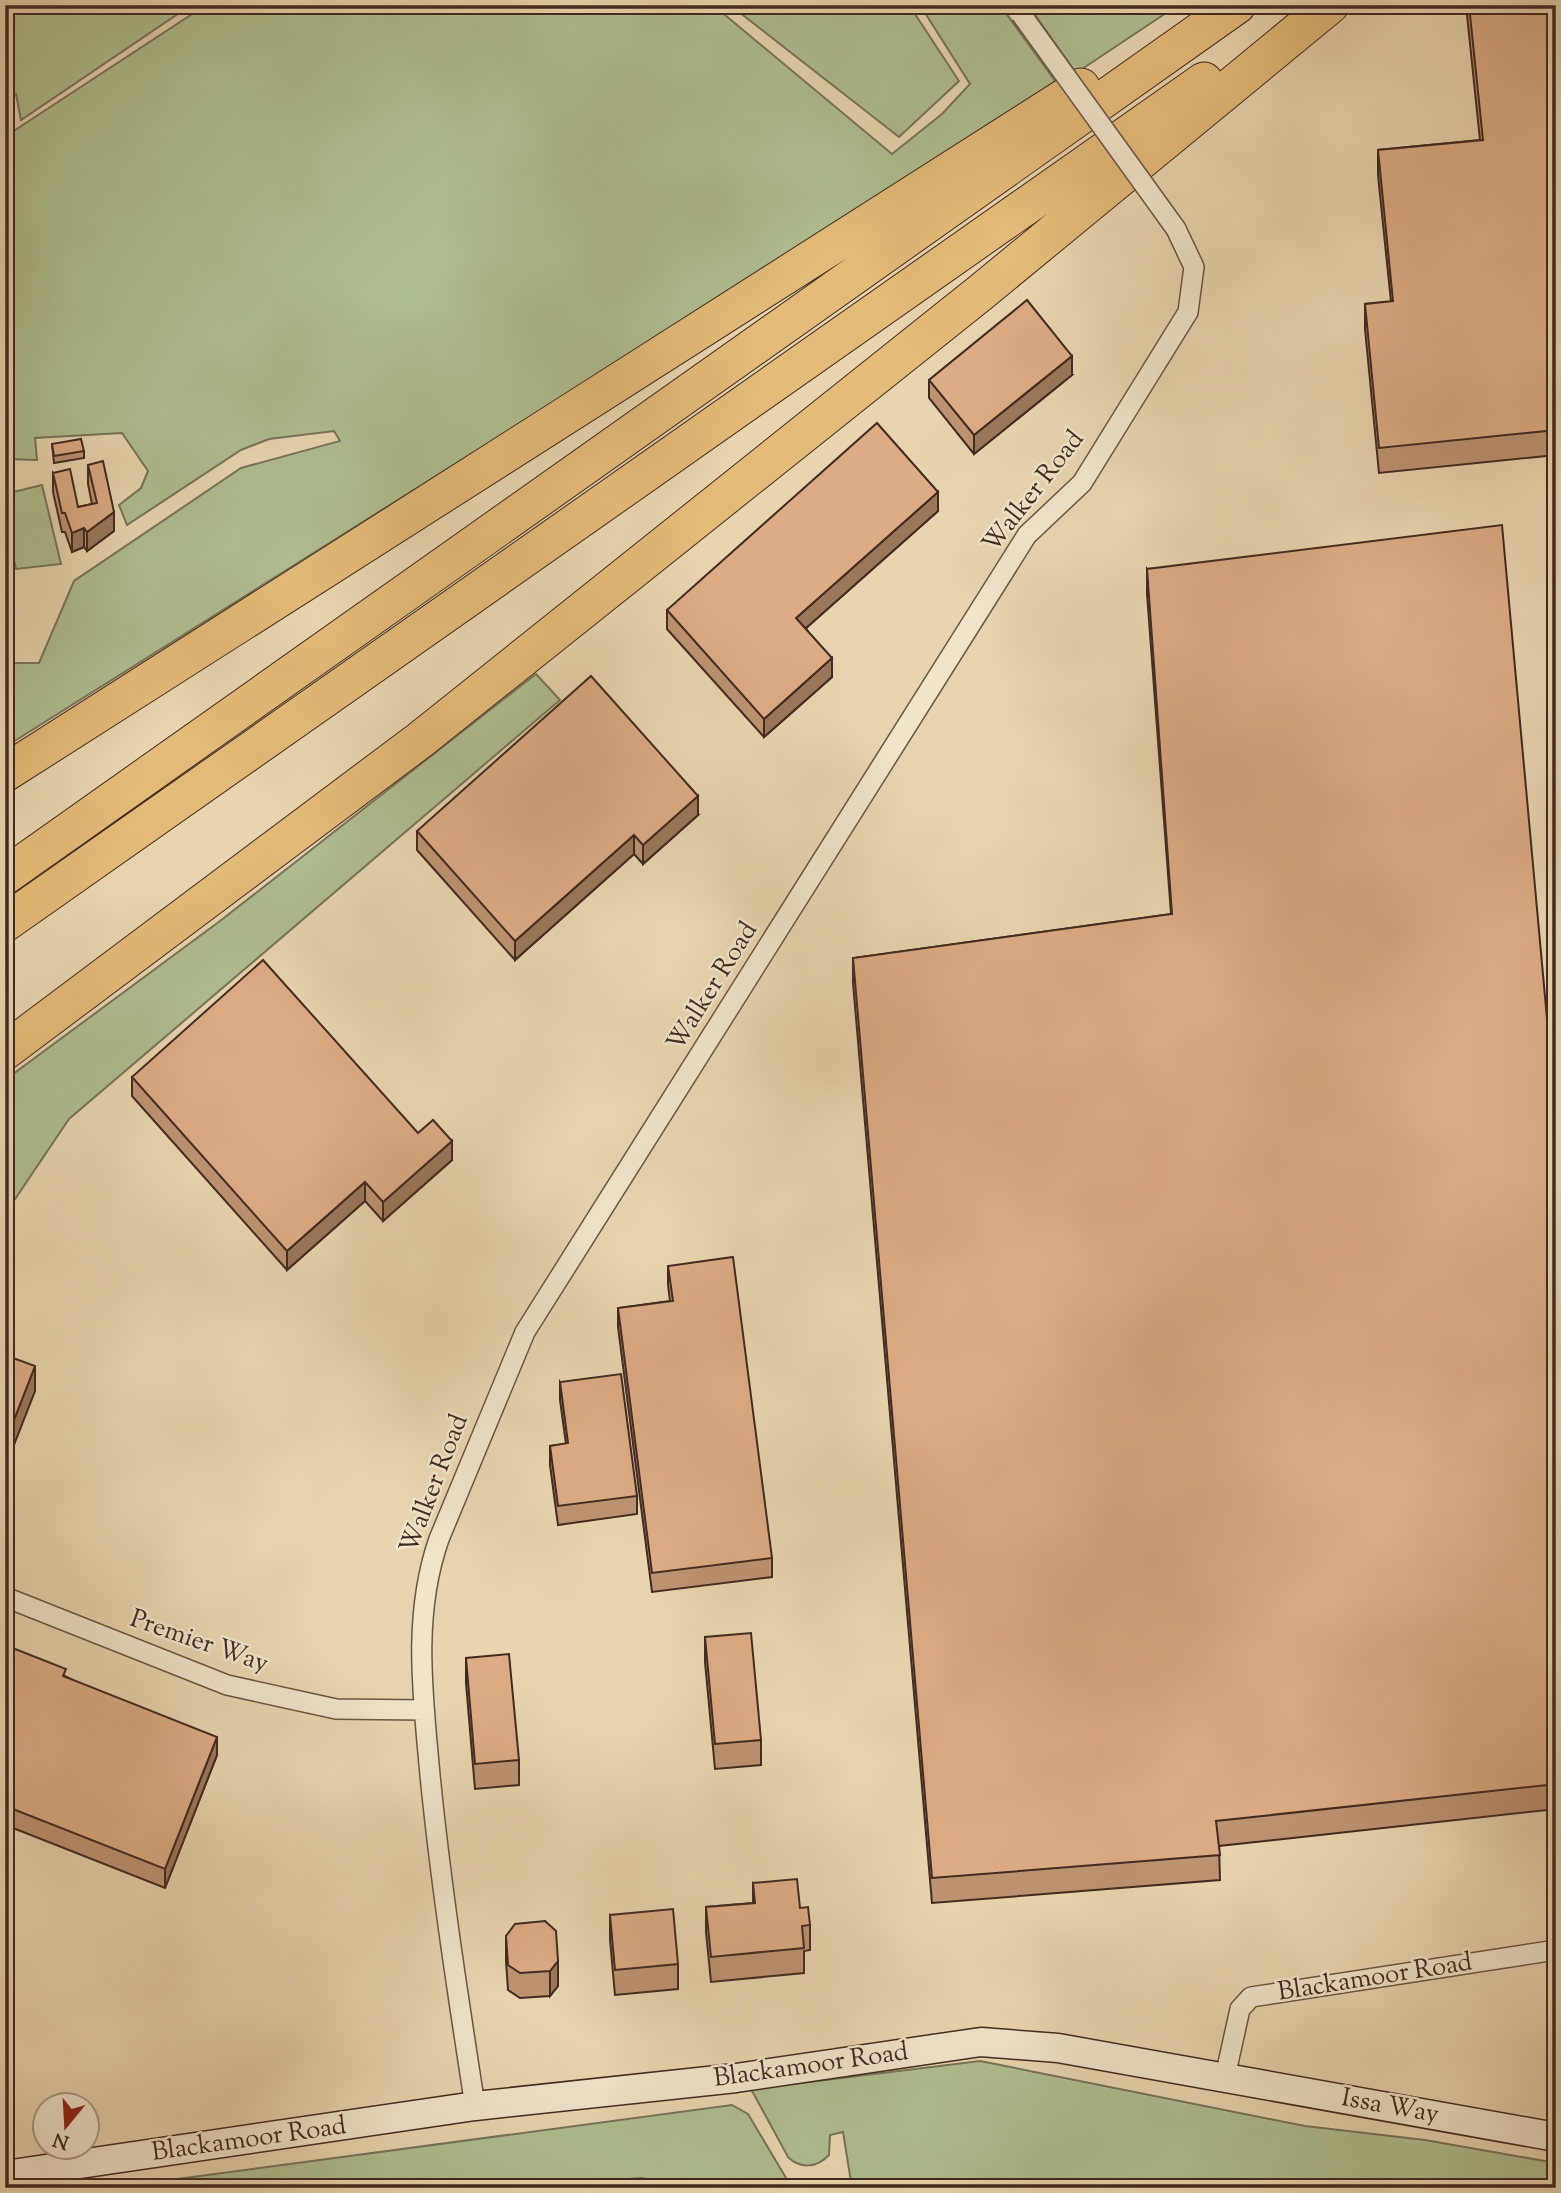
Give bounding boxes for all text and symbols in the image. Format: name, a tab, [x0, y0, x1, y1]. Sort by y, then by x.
street label: Walker Road	[974, 423, 1094, 561]
street label: Walker Road	[659, 915, 768, 1059]
street label: Walker Road	[391, 1409, 479, 1559]
street label: Premier Way	[125, 1601, 273, 1683]
street label: Blackamoor Road	[1275, 1944, 1475, 2012]
street label: Blackamoor Road	[711, 2034, 911, 2098]
street label: Issa Way	[1338, 2080, 1442, 2134]
north arrow	[32, 2092, 102, 2162]
street label: Blackamoor Road	[149, 2108, 349, 2172]
text: N	[50, 2125, 73, 2155]

